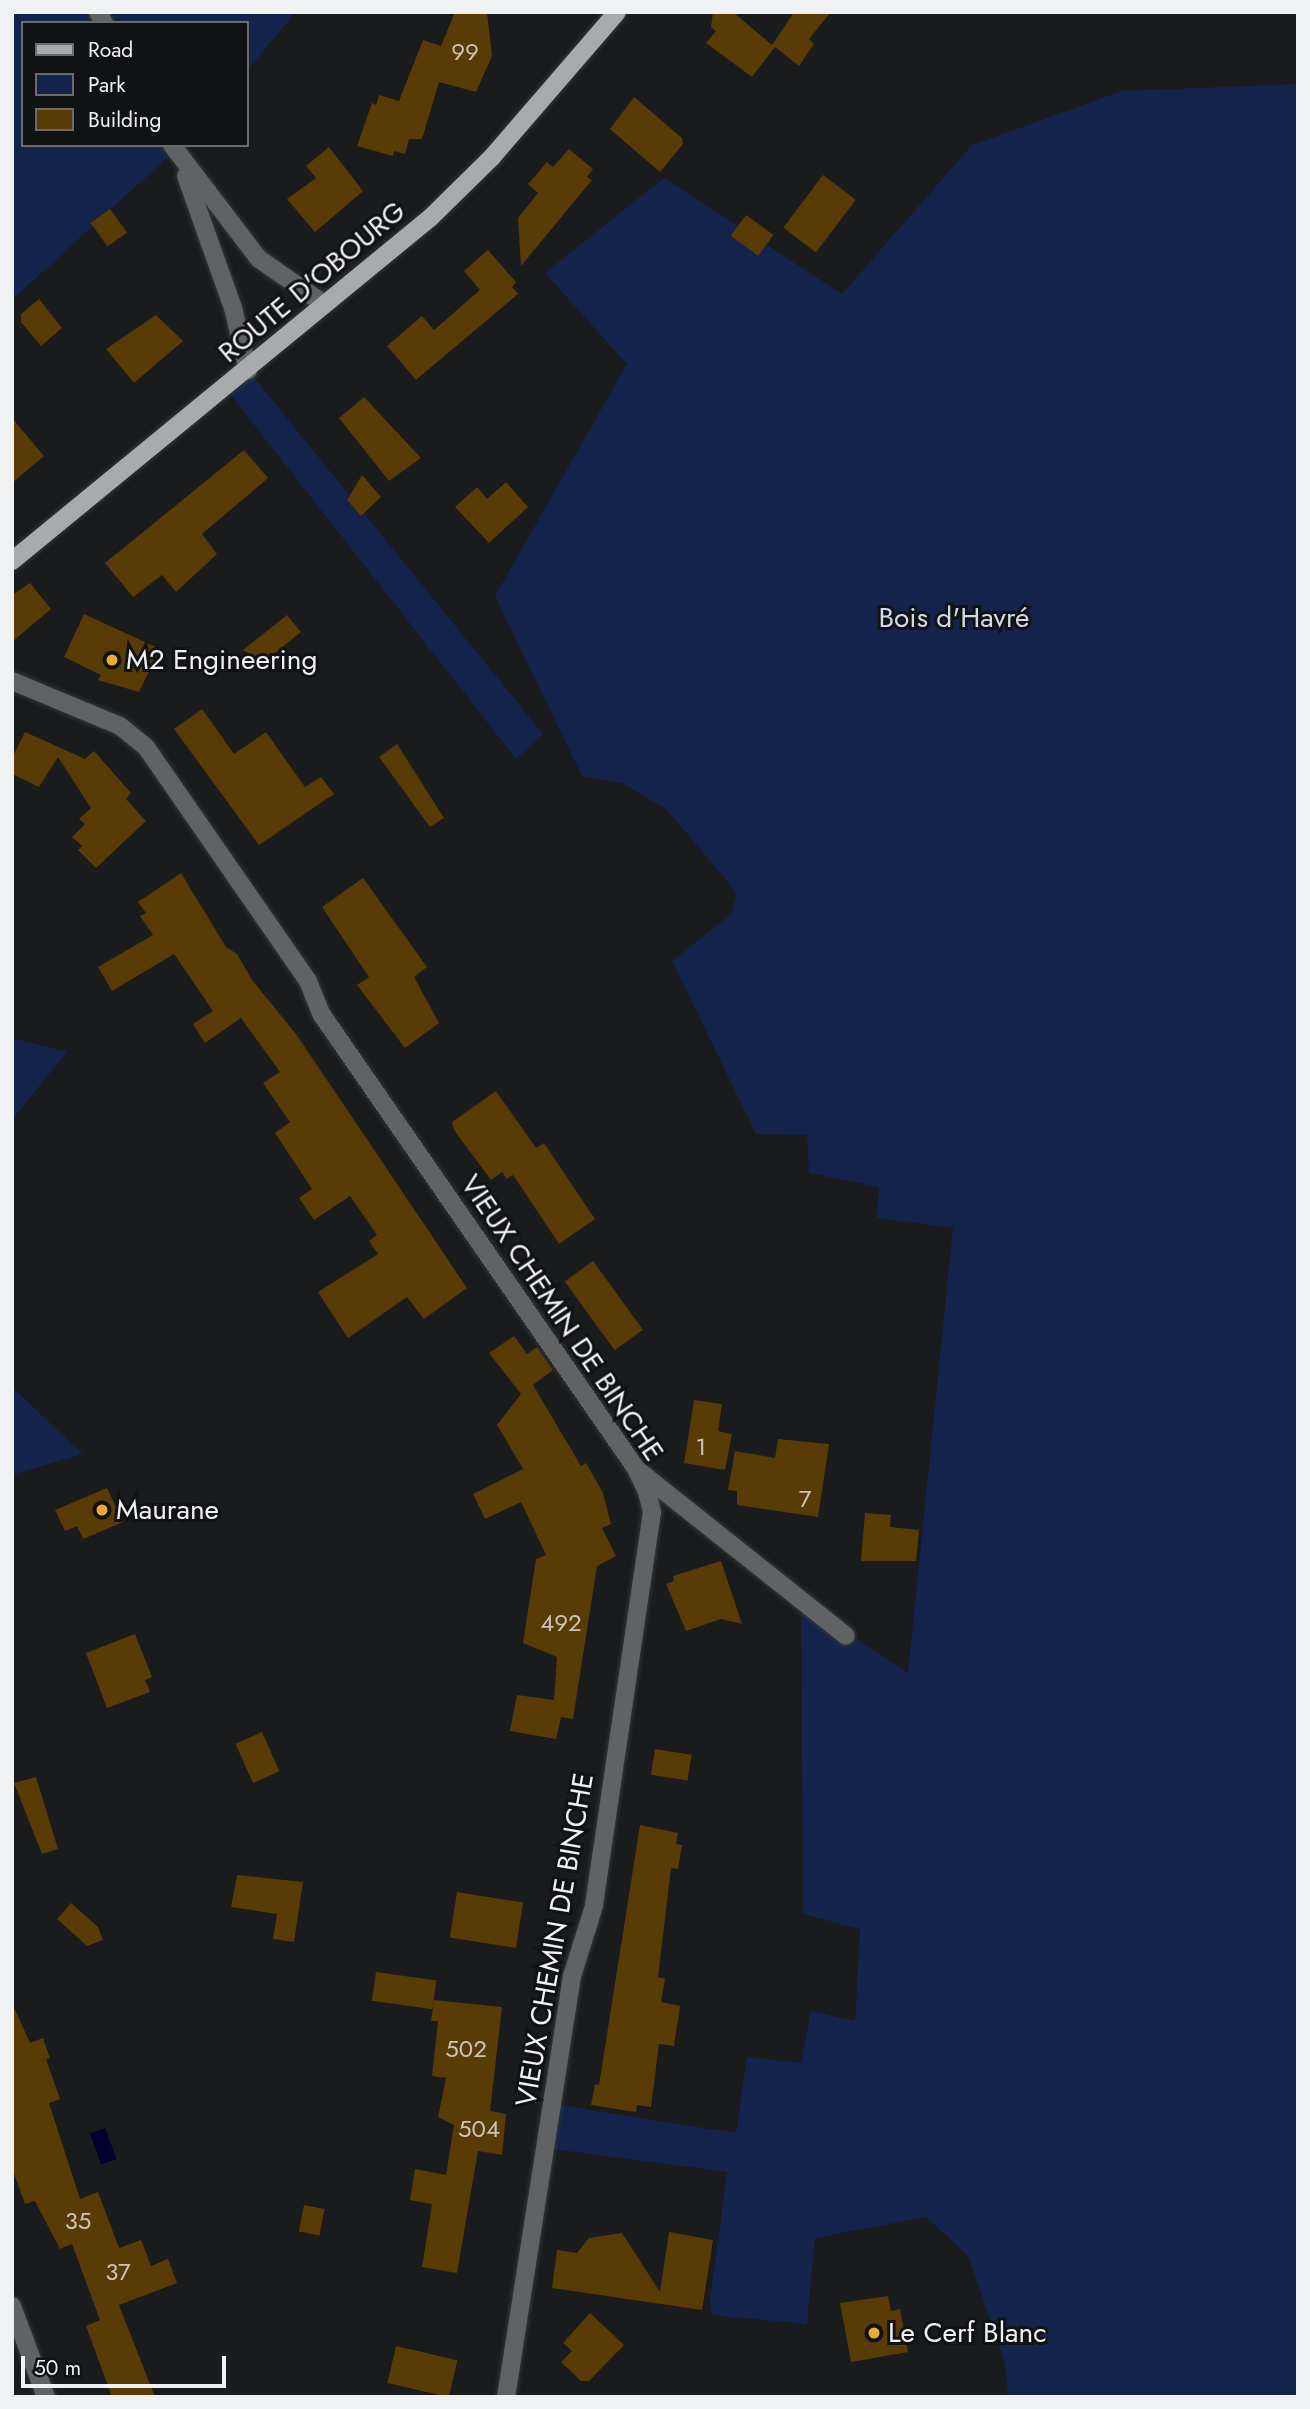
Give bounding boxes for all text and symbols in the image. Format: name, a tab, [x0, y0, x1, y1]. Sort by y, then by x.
legend	[21, 21, 248, 147]
text: Road	[88, 35, 133, 65]
house number: 99	[451, 38, 479, 66]
text: Park	[88, 70, 125, 100]
text: Building	[88, 105, 161, 135]
street label: ROUTE D'OBOURG	[212, 194, 412, 370]
park label: Bois d'Havré	[878, 601, 1030, 635]
place label: M2 Engineering	[126, 643, 317, 677]
marker: M2 Engineering	[104, 652, 120, 668]
street label: VIEUX CHEMIN DE BINCHE	[454, 1168, 670, 1468]
house number: 1	[696, 1433, 706, 1461]
house number: 7	[799, 1485, 811, 1513]
place label: Maurane	[116, 1493, 219, 1527]
marker: Maurane	[94, 1502, 110, 1518]
house number: 492	[540, 1609, 582, 1637]
street label: VIEUX CHEMIN DE BINCHE	[509, 1771, 601, 2109]
house number: 502	[445, 2035, 487, 2063]
house number: 504	[458, 2115, 500, 2143]
house number: 35	[65, 2207, 91, 2235]
house number: 37	[105, 2258, 131, 2286]
place label: Le Cerf Blanc	[888, 2316, 1047, 2350]
marker: Le Cerf Blanc	[866, 2325, 882, 2341]
scale bar	[24, 2342, 229, 2386]
text: 50 m	[34, 2353, 81, 2383]

